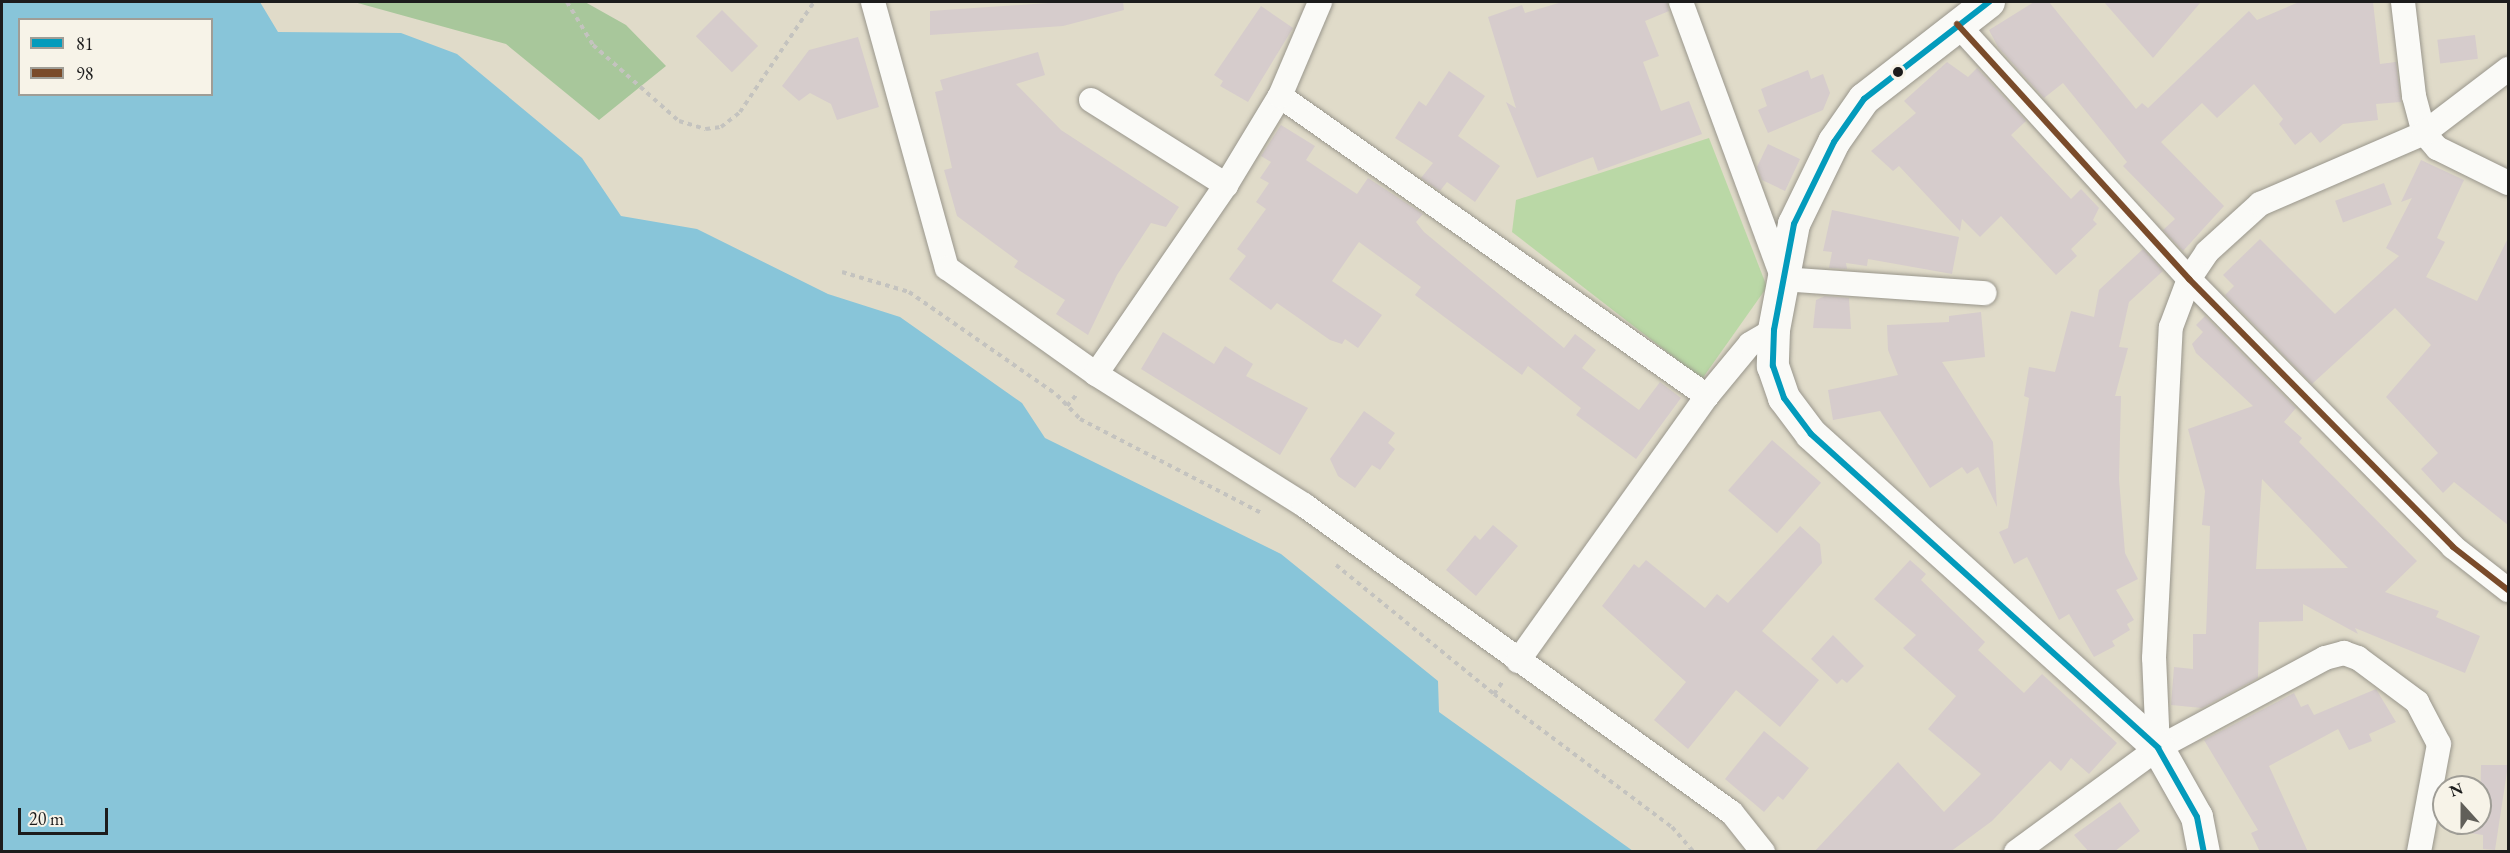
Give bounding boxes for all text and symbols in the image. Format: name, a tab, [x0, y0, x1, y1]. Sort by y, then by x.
legend	[18, 18, 213, 96]
text: 81	[76, 32, 93, 55]
text: 98	[76, 62, 93, 85]
unlabelled marker	[1892, 66, 1904, 78]
north arrow	[2432, 775, 2492, 835]
text: N	[2446, 777, 2466, 802]
scale bar	[21, 796, 111, 834]
text: 20 m	[29, 807, 64, 830]

